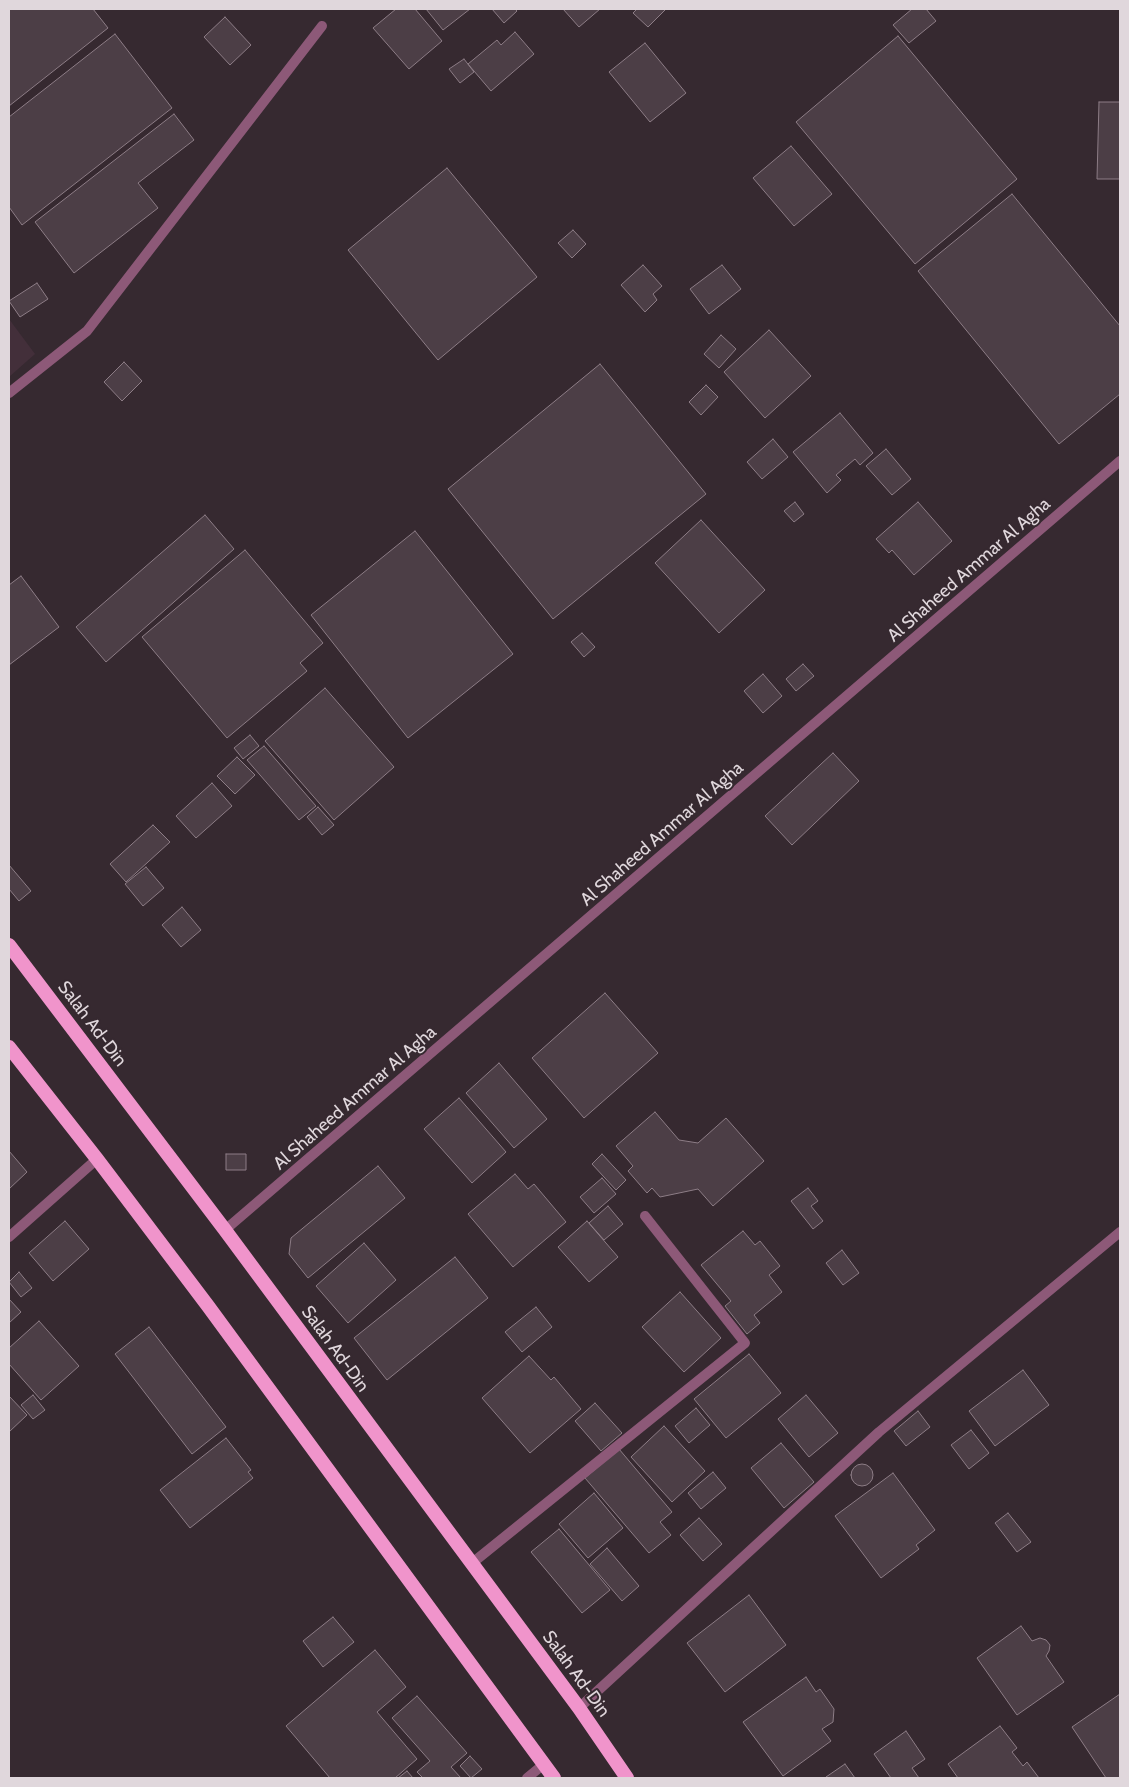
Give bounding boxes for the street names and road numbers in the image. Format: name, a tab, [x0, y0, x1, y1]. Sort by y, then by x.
street label: Al Shaheed Ammar Al Agha	[883, 493, 1055, 647]
street label: Al Shaheed Ammar Al Agha	[576, 757, 748, 911]
street label: Salah Ad-Din	[53, 977, 131, 1071]
street label: Al Shaheed Ammar Al Agha	[269, 1021, 441, 1175]
street label: Salah Ad-Din	[297, 1302, 373, 1396]
street label: Salah Ad-Din	[538, 1627, 614, 1721]

